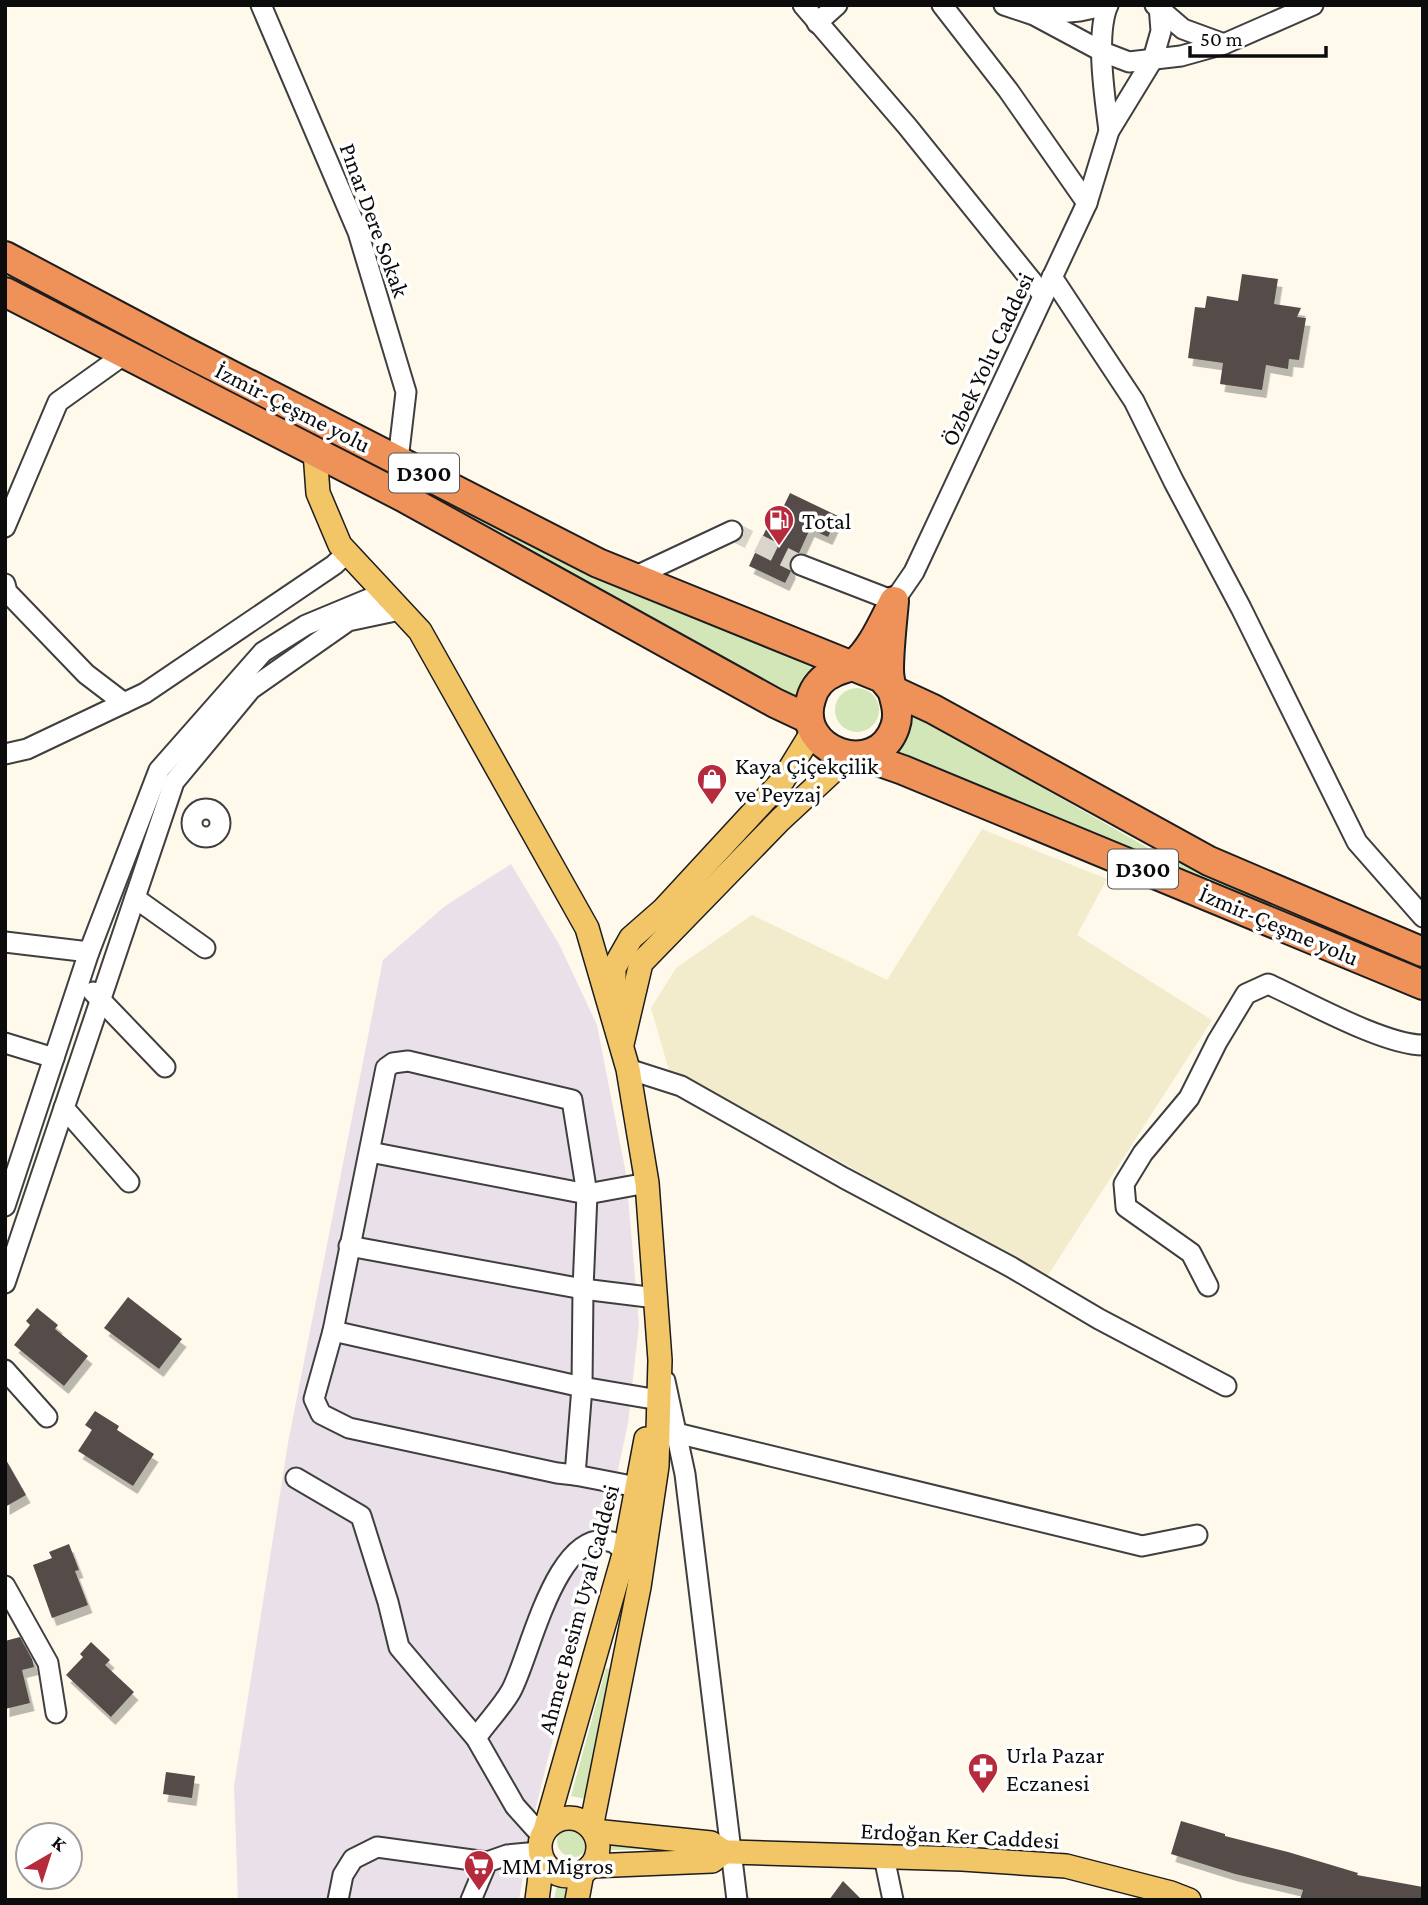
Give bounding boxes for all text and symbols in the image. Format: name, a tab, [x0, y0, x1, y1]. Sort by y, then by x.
scale bar	[1190, 14, 1326, 58]
text: 50 m	[1200, 27, 1243, 51]
street label: Pınar Dere Sokak	[335, 139, 416, 301]
street label: Özbek Yolu Caddesi	[935, 268, 1039, 450]
street label: İzmir-Çeşme yolu	[211, 356, 375, 458]
road number: D300	[389, 453, 459, 492]
fuel station icon: Total	[762, 503, 796, 547]
place label: Total	[802, 507, 851, 534]
place label: Kaya Çiçekçilik ve Peyzaj	[734, 752, 879, 807]
shop icon: Kaya Çiçekçilik ve Peyzaj	[695, 762, 729, 806]
road number: D300	[1108, 849, 1178, 888]
street label: İzmir-Çeşme yolu	[1195, 879, 1363, 971]
street label: Ahmet Besim Uyal Caddesi	[532, 1482, 624, 1736]
place label: Urla Pazar Eczanesi	[1006, 1741, 1105, 1796]
pharmacy icon: Urla Pazar Eczanesi	[966, 1751, 1000, 1795]
street label: Erdoğan Ker Caddesi	[860, 1816, 1060, 1854]
north arrow	[14, 1821, 84, 1891]
text: K	[48, 1831, 71, 1856]
supermarket icon: MM Migros	[462, 1848, 496, 1892]
place label: MM Migros	[502, 1852, 614, 1879]

